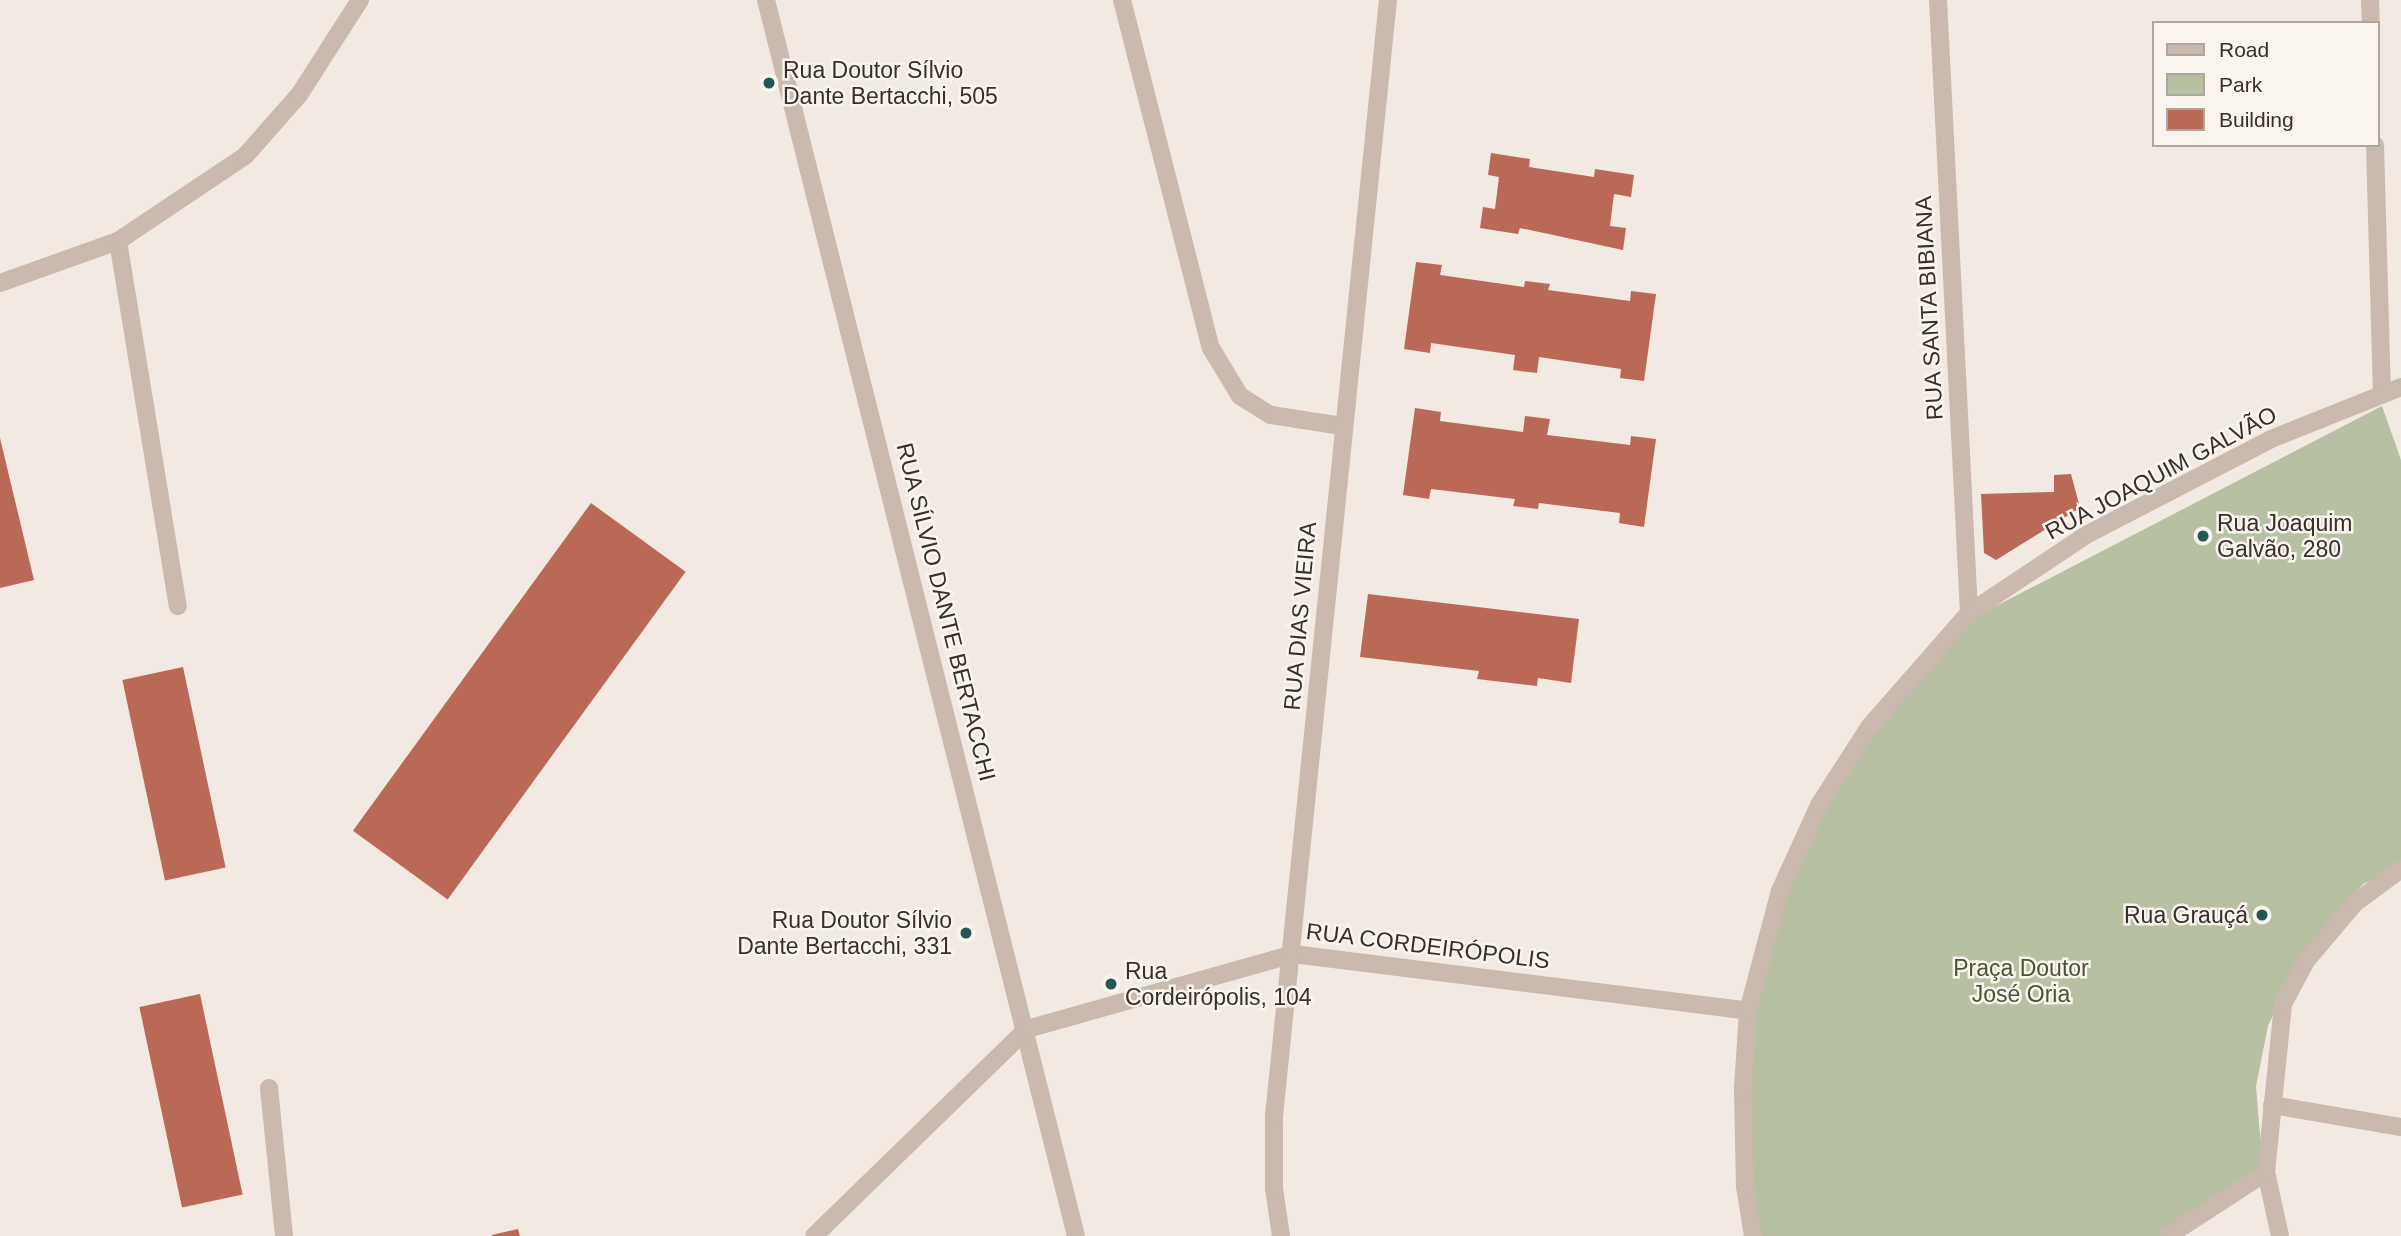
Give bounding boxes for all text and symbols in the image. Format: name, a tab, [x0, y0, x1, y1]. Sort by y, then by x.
legend	[2152, 21, 2380, 147]
text: Road	[2219, 38, 2269, 61]
place label: Rua Doutor Sílvio Dante Bertacchi, 505	[783, 56, 998, 110]
text: Park	[2219, 73, 2262, 96]
marker: Rua Doutor Sílvio Dante Bertacchi, 505	[761, 75, 777, 91]
text: Building	[2219, 108, 2294, 131]
street label: RUA SANTA BIBIANA	[1909, 194, 1949, 422]
street label: RUA JOAQUIM GALVÃO	[2040, 400, 2282, 546]
street label: RUA SÍLVIO DANTE BERTACCHI	[890, 439, 1002, 785]
place label: Rua Joaquim Galvão, 280	[2217, 509, 2353, 563]
street label: RUA DIAS VIEIRA	[1278, 520, 1322, 712]
marker: Rua Joaquim Galvão, 280	[2195, 528, 2211, 544]
place label: Rua Grauçá	[2124, 901, 2248, 929]
place label: Rua Doutor Sílvio Dante Bertacchi, 331	[737, 906, 952, 960]
marker: Rua Grauçá	[2254, 907, 2270, 923]
street label: RUA CORDEIRÓPOLIS	[1304, 917, 1552, 975]
marker: Rua Doutor Sílvio Dante Bertacchi, 331	[958, 925, 974, 941]
park label: Praça Doutor José Oria	[1953, 954, 2089, 1008]
place label: Rua Cordeirópolis, 104	[1125, 957, 1312, 1011]
marker: Rua Cordeirópolis, 104	[1103, 976, 1119, 992]

